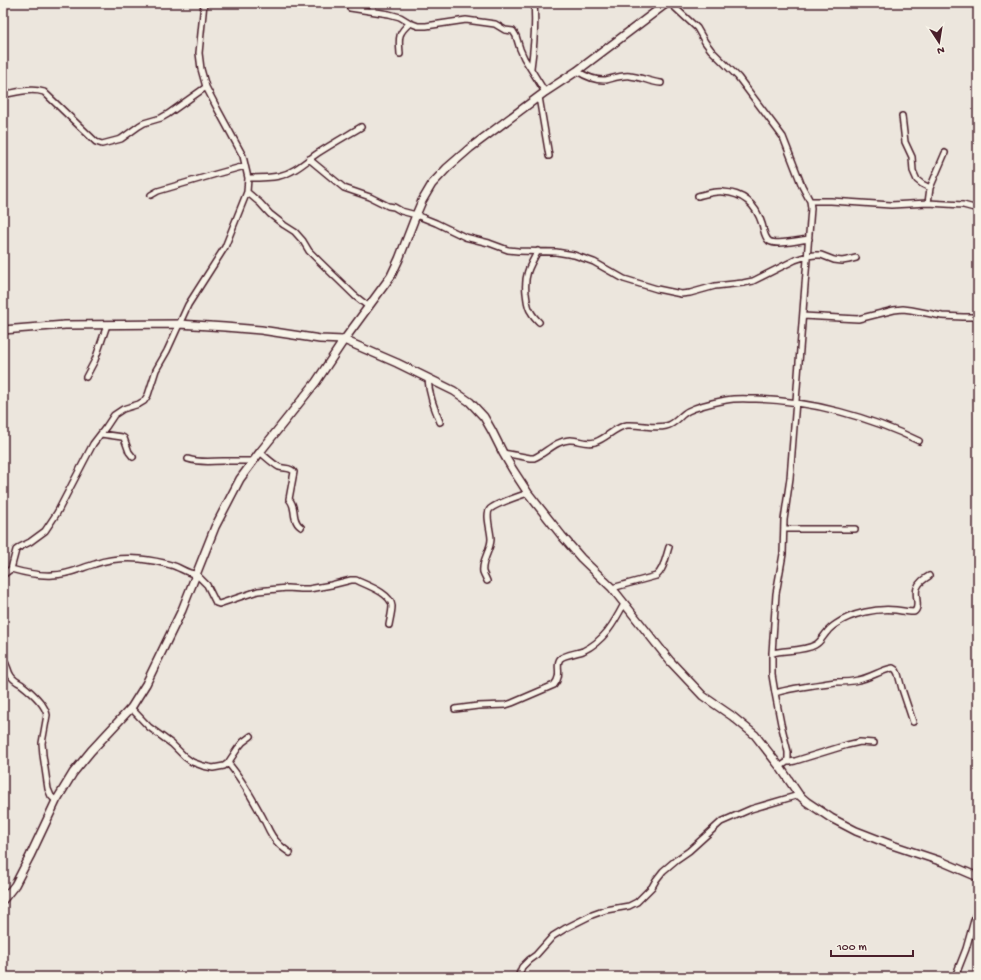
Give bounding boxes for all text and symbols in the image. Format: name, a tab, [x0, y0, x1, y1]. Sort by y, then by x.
north arrow	[919, 22, 959, 62]
text: N	[936, 43, 945, 56]
scale bar	[831, 932, 913, 958]
text: 100 m	[836, 941, 867, 955]

